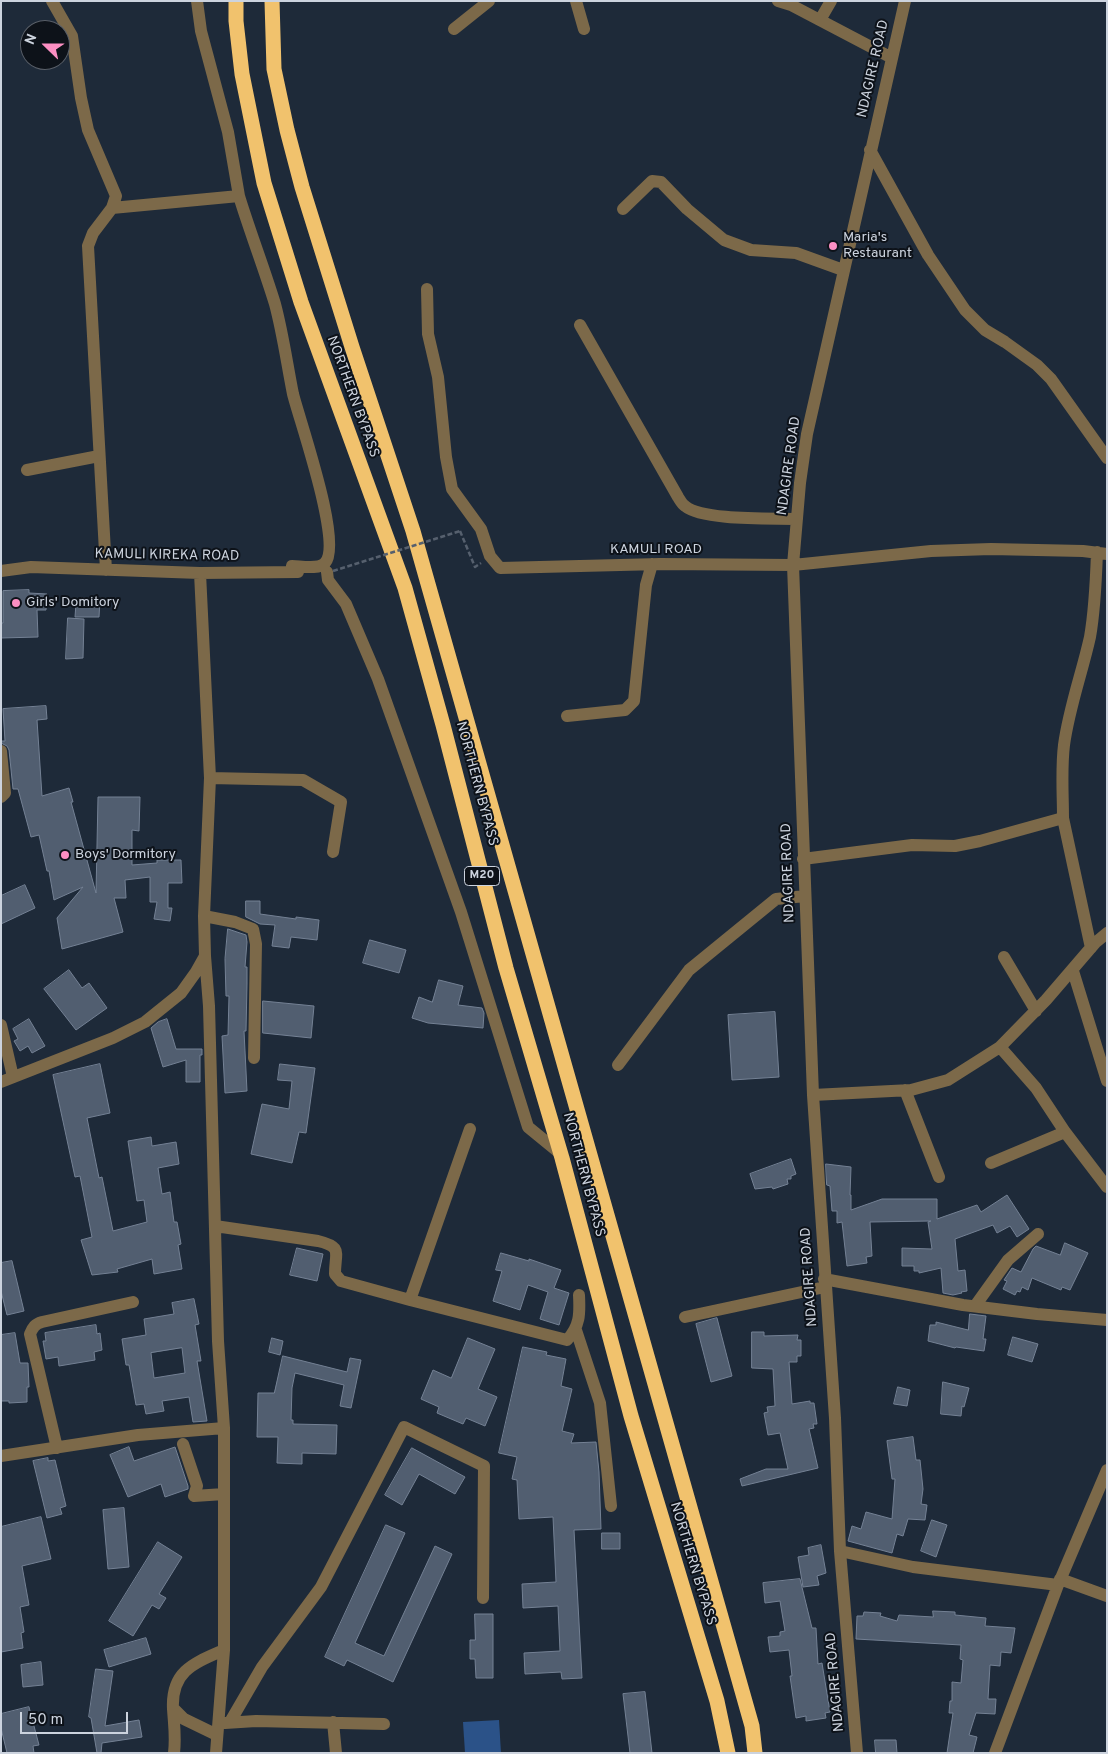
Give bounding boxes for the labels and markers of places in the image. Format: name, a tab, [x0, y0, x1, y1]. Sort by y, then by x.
place label: Maria's Restaurant	[843, 230, 912, 262]
marker: Maria's Restaurant	[827, 240, 839, 252]
place label: Girls' Domitory	[26, 595, 120, 611]
marker: Girls' Domitory	[10, 597, 22, 609]
place label: Boys' Dormitory	[75, 847, 176, 863]
marker: Boys' Dormitory	[59, 849, 71, 861]

